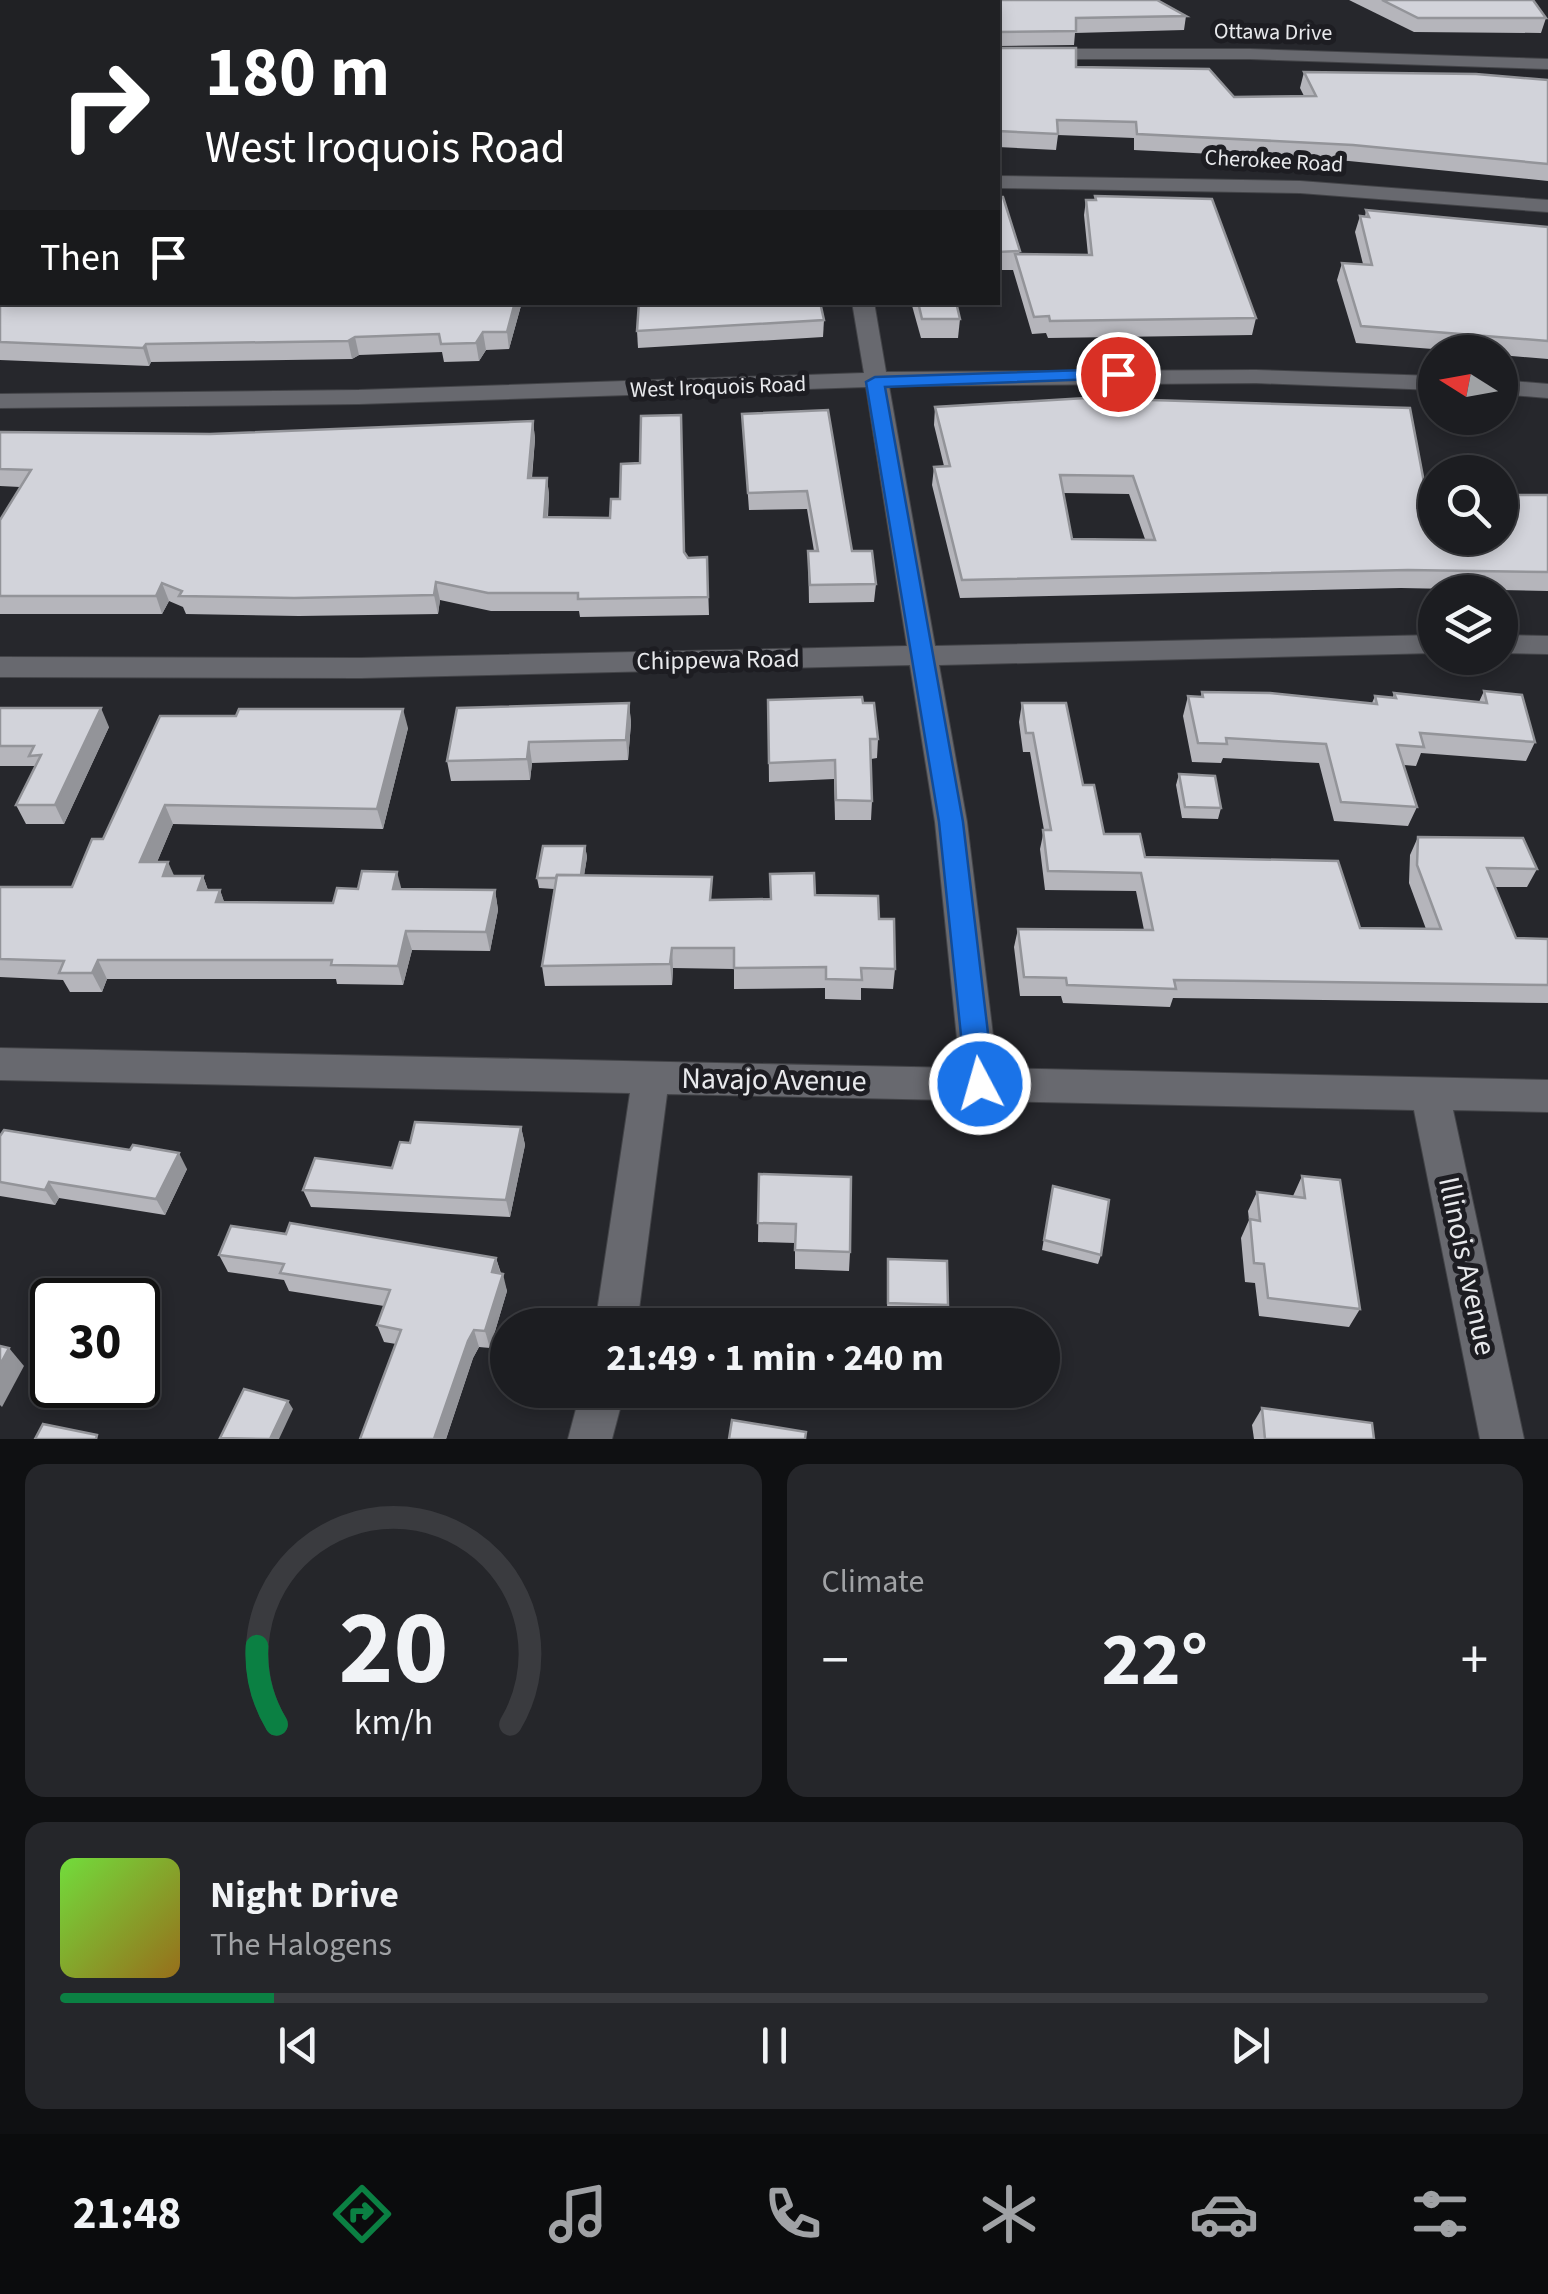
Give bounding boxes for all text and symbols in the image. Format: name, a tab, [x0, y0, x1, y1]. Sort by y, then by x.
street label: Ottawa Drive	[1214, 15, 1333, 49]
text: 180 m	[205, 23, 390, 123]
icon: right	[40, 40, 170, 170]
text: West Iroquois Road	[205, 116, 566, 180]
street label: Cherokee Road	[1204, 141, 1344, 181]
icon: arrive	[141, 230, 196, 285]
text: Then	[40, 231, 121, 285]
pin	[1076, 332, 1161, 417]
north arrow	[1418, 335, 1518, 435]
map controls	[1418, 335, 1518, 675]
icon: arrive	[1091, 347, 1146, 402]
street label: West Iroquois Road	[629, 368, 807, 406]
button: search	[1418, 455, 1518, 555]
button: layers	[1418, 575, 1518, 675]
street label: Chippewa Road	[636, 641, 800, 679]
position arrow	[928, 1032, 1032, 1136]
street label: Navajo Avenue	[681, 1057, 867, 1103]
street label: Illinois Avenue	[1427, 1173, 1507, 1359]
speed limit sign: 30	[30, 1278, 160, 1408]
text: 21:49 · 1 min · 240 m	[606, 1331, 944, 1385]
text: Climate	[822, 1559, 924, 1605]
text: 20	[338, 1576, 448, 1724]
text: 22°	[1101, 1607, 1208, 1714]
text: −	[822, 1622, 849, 1700]
text: +	[1461, 1622, 1488, 1700]
text: km/h	[354, 1697, 433, 1748]
text: Night Drive	[210, 1868, 399, 1922]
text: The Halogens	[210, 1922, 392, 1968]
icon: previous	[271, 2018, 326, 2073]
icon: pause	[747, 2018, 802, 2073]
icon: next	[1223, 2018, 1278, 2073]
icon: directions	[327, 2179, 397, 2249]
icon: music	[543, 2179, 613, 2249]
icon: phone	[758, 2179, 828, 2249]
icon: climate	[974, 2179, 1044, 2249]
icon: car	[1189, 2179, 1259, 2249]
icon: filters	[1405, 2179, 1475, 2249]
text: 21:48	[73, 2182, 181, 2246]

